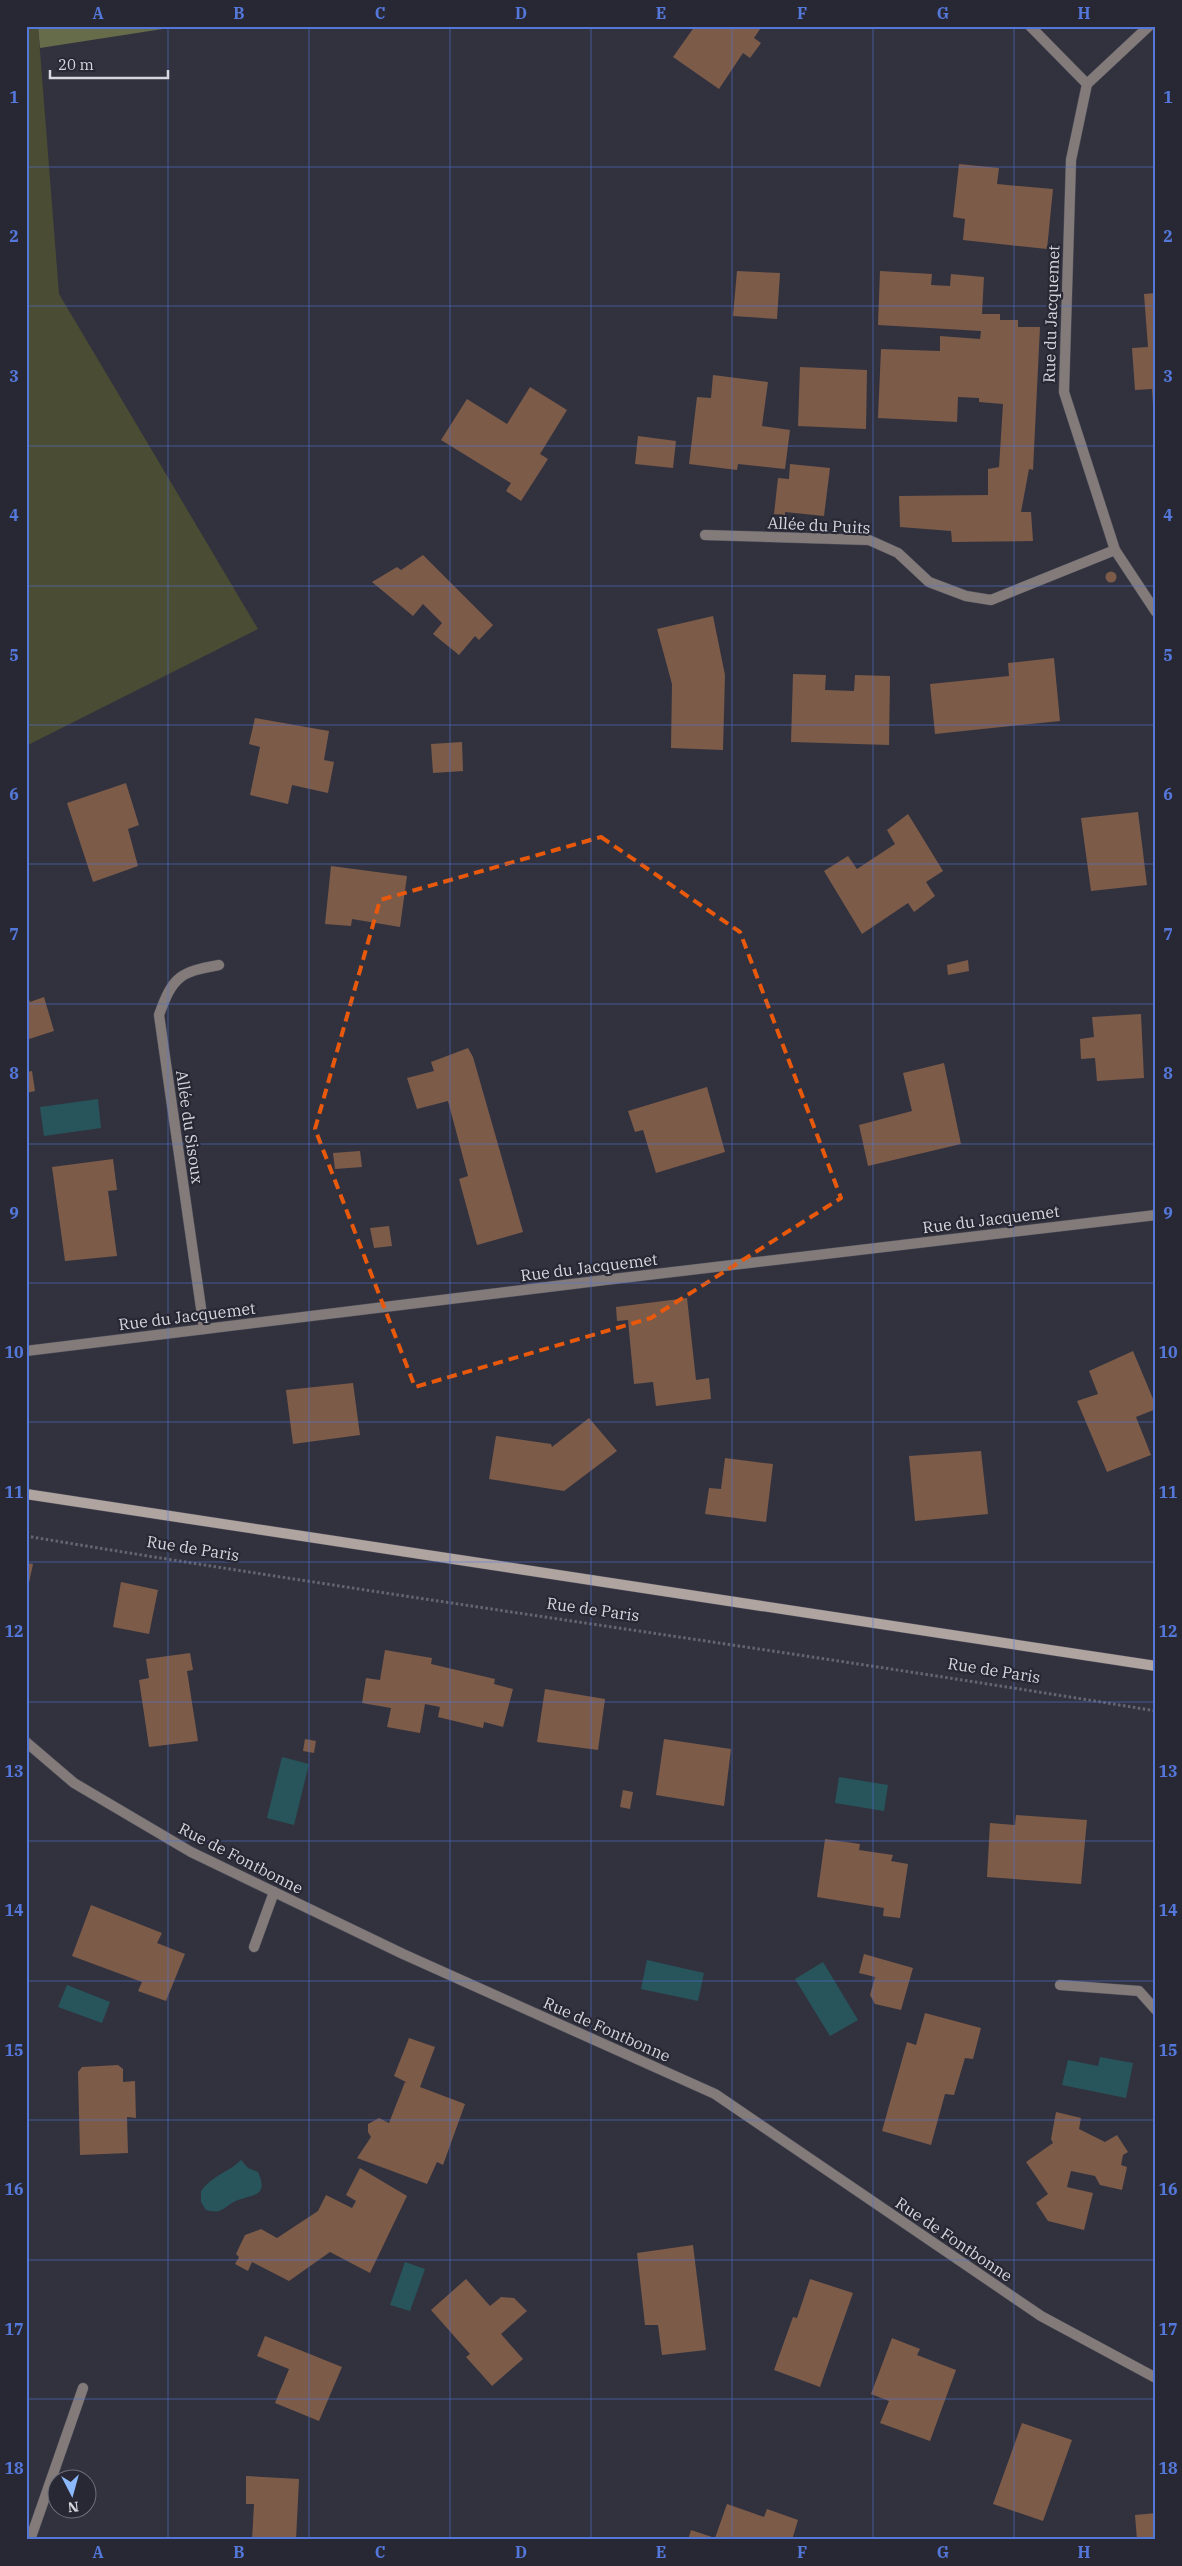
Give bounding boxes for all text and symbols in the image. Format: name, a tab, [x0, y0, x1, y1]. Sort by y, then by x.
text: A	[92, 3, 104, 23]
text: B	[233, 3, 245, 23]
text: C	[375, 3, 385, 23]
text: D	[515, 3, 527, 23]
text: E	[656, 3, 666, 23]
text: F	[797, 3, 807, 23]
text: G	[937, 3, 949, 23]
text: H	[1078, 3, 1091, 23]
scale bar	[50, 48, 168, 80]
text: 20 m	[58, 55, 94, 74]
text: 1	[9, 87, 19, 107]
text: 1	[1163, 87, 1173, 107]
text: 2	[9, 226, 19, 246]
text: 2	[1163, 226, 1173, 246]
street label: Rue du Jacquemet	[1039, 244, 1063, 383]
text: 3	[9, 366, 19, 386]
text: 3	[1163, 366, 1173, 386]
text: 4	[9, 505, 19, 525]
text: 4	[1163, 505, 1173, 525]
street label: Allée du Puits	[767, 512, 871, 538]
text: 5	[9, 645, 19, 665]
text: 5	[1163, 645, 1173, 665]
text: 6	[9, 784, 19, 804]
text: 6	[1163, 784, 1173, 804]
text: 7	[9, 924, 19, 944]
text: 7	[1163, 924, 1173, 944]
text: 8	[9, 1063, 19, 1083]
text: 8	[1163, 1063, 1173, 1083]
street label: Allée du Sisoux	[172, 1069, 208, 1185]
street label: Rue du Jacquemet	[921, 1201, 1061, 1237]
text: 9	[9, 1203, 19, 1223]
text: 9	[1163, 1203, 1173, 1223]
street label: Rue du Jacquemet	[519, 1249, 659, 1285]
street label: Rue du Jacquemet	[117, 1298, 257, 1334]
text: 10	[4, 1342, 24, 1362]
text: 10	[1158, 1342, 1178, 1362]
text: 11	[4, 1482, 24, 1502]
text: 11	[1158, 1482, 1178, 1502]
street label: Rue de Paris	[145, 1531, 241, 1565]
street label: Rue de Paris	[545, 1593, 641, 1625]
text: 12	[4, 1621, 24, 1641]
text: 12	[1158, 1621, 1178, 1641]
street label: Rue de Paris	[946, 1653, 1042, 1687]
text: 13	[4, 1761, 24, 1781]
text: 13	[1158, 1761, 1178, 1781]
street label: Rue de Fontbonne	[175, 1818, 307, 1898]
text: 14	[4, 1900, 24, 1920]
text: 14	[1158, 1900, 1178, 1920]
street label: Rue de Fontbonne	[540, 1992, 674, 2066]
text: 15	[4, 2040, 24, 2060]
text: 15	[1158, 2040, 1178, 2060]
text: 16	[4, 2179, 24, 2199]
text: 16	[1158, 2179, 1178, 2199]
street label: Rue de Fontbonne	[892, 2192, 1016, 2286]
text: 17	[4, 2319, 24, 2339]
text: 17	[1158, 2319, 1178, 2339]
text: 18	[4, 2458, 24, 2478]
text: 18	[1158, 2458, 1178, 2478]
north arrow	[48, 2468, 98, 2518]
text: N	[67, 2497, 80, 2516]
text: A	[92, 2542, 104, 2562]
text: B	[233, 2542, 245, 2562]
text: C	[375, 2542, 385, 2562]
text: D	[515, 2542, 527, 2562]
text: E	[656, 2542, 666, 2562]
text: F	[797, 2542, 807, 2562]
text: G	[937, 2542, 949, 2562]
text: H	[1078, 2542, 1091, 2562]

